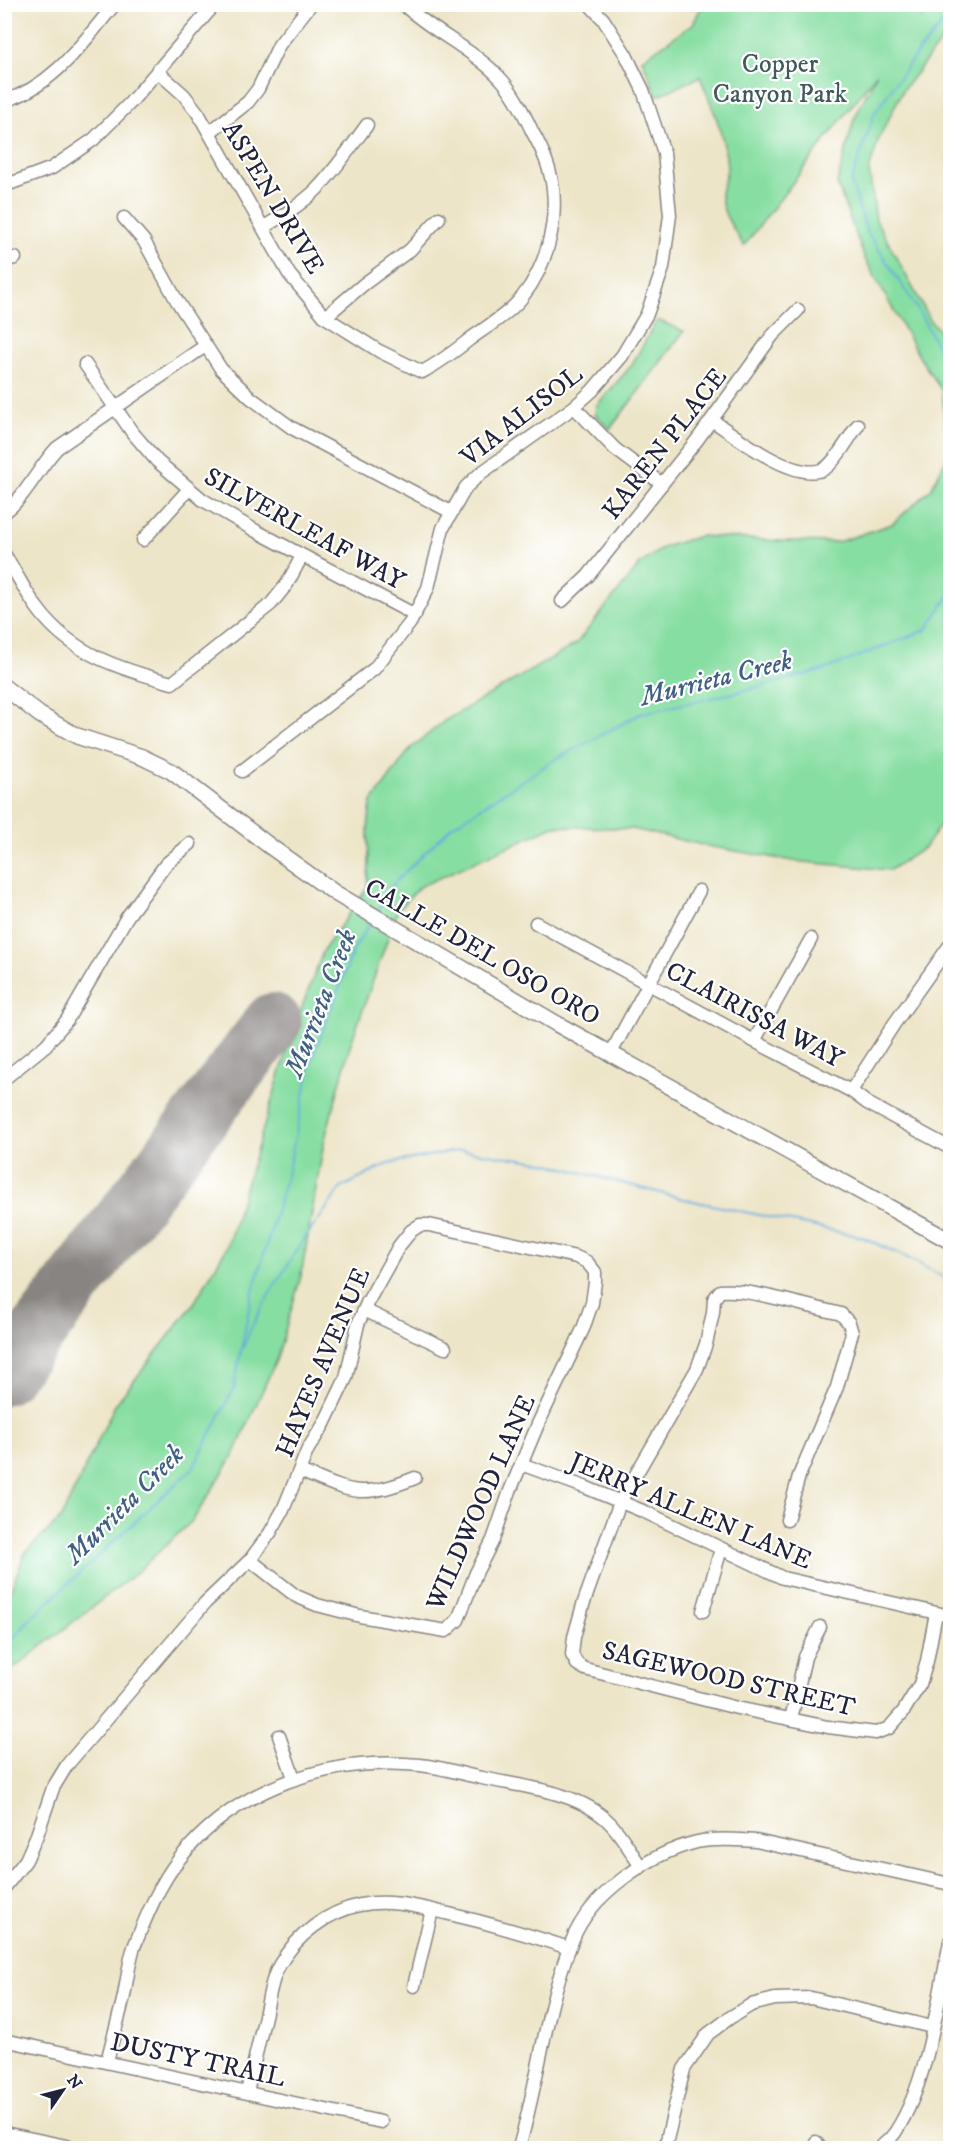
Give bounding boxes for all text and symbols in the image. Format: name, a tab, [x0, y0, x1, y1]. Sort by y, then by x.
park label: Copper Canyon Park	[713, 48, 847, 111]
street label: ASPEN DRIVE	[214, 115, 331, 280]
street label: VIA ALISOL	[454, 358, 590, 475]
street label: KAREN PLACE	[596, 361, 735, 526]
street label: SILVERLEAF WAY	[198, 460, 411, 598]
water label: Murrieta Creek	[635, 644, 796, 715]
street label: CALLE DEL OSO ORO	[358, 871, 606, 1033]
water label: Murrieta Creek	[277, 924, 365, 1084]
street label: CLAIRISSA WAY	[660, 955, 849, 1076]
street label: HAYES AVENUE	[269, 1263, 378, 1462]
street label: WILDWOOD LANE	[419, 1390, 544, 1617]
water label: Murrieta Creek	[56, 1437, 192, 1573]
street label: JERRY ALLEN LANE	[562, 1445, 817, 1577]
street label: SAGEWOOD STREET	[599, 1634, 859, 1725]
street label: DUSTY TRAIL	[107, 2026, 288, 2095]
north arrow	[33, 2060, 93, 2120]
text: N	[63, 2071, 86, 2093]

